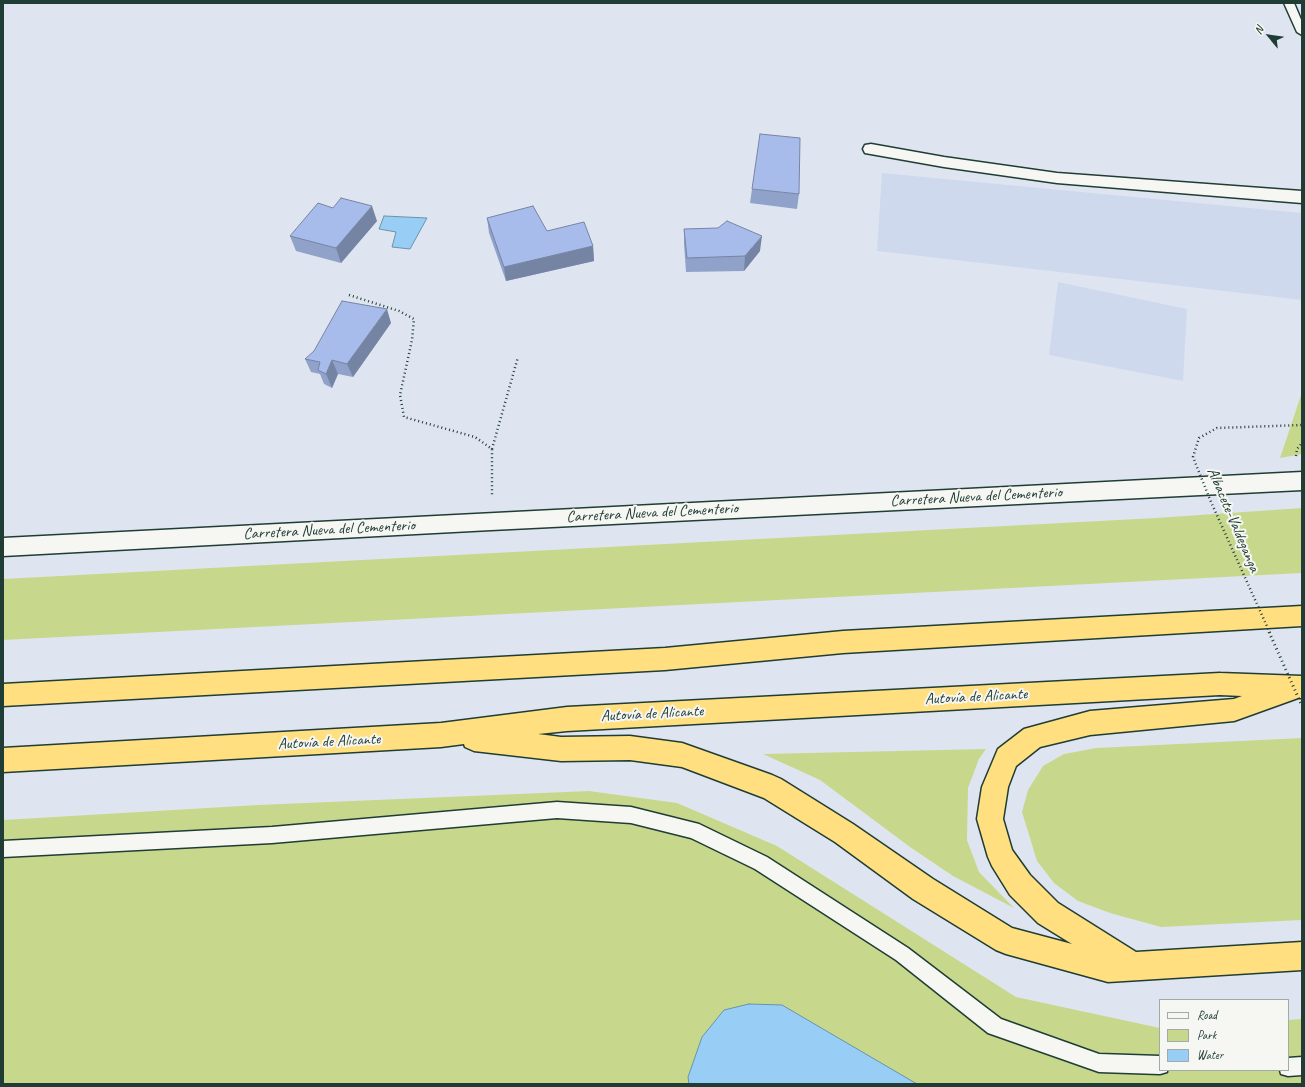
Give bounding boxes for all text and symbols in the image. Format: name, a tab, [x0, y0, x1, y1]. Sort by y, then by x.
north arrow	[1249, 16, 1289, 56]
text: N	[1251, 24, 1266, 37]
street label: Albacete-Valdeganga	[1202, 465, 1264, 575]
street label: Carretera Nueva del Cementerio	[890, 483, 1062, 511]
street label: Carretera Nueva del Cementerio	[566, 499, 738, 527]
street label: Carretera Nueva del Cementerio	[243, 516, 415, 544]
street label: Autovía de Alicante	[924, 685, 1028, 709]
street label: Autovía de Alicante	[600, 702, 704, 726]
street label: Autovía de Alicante	[277, 730, 381, 754]
legend	[1159, 999, 1289, 1071]
text: Road	[1197, 1007, 1217, 1023]
text: Park	[1197, 1027, 1216, 1043]
text: Water	[1197, 1047, 1223, 1063]

